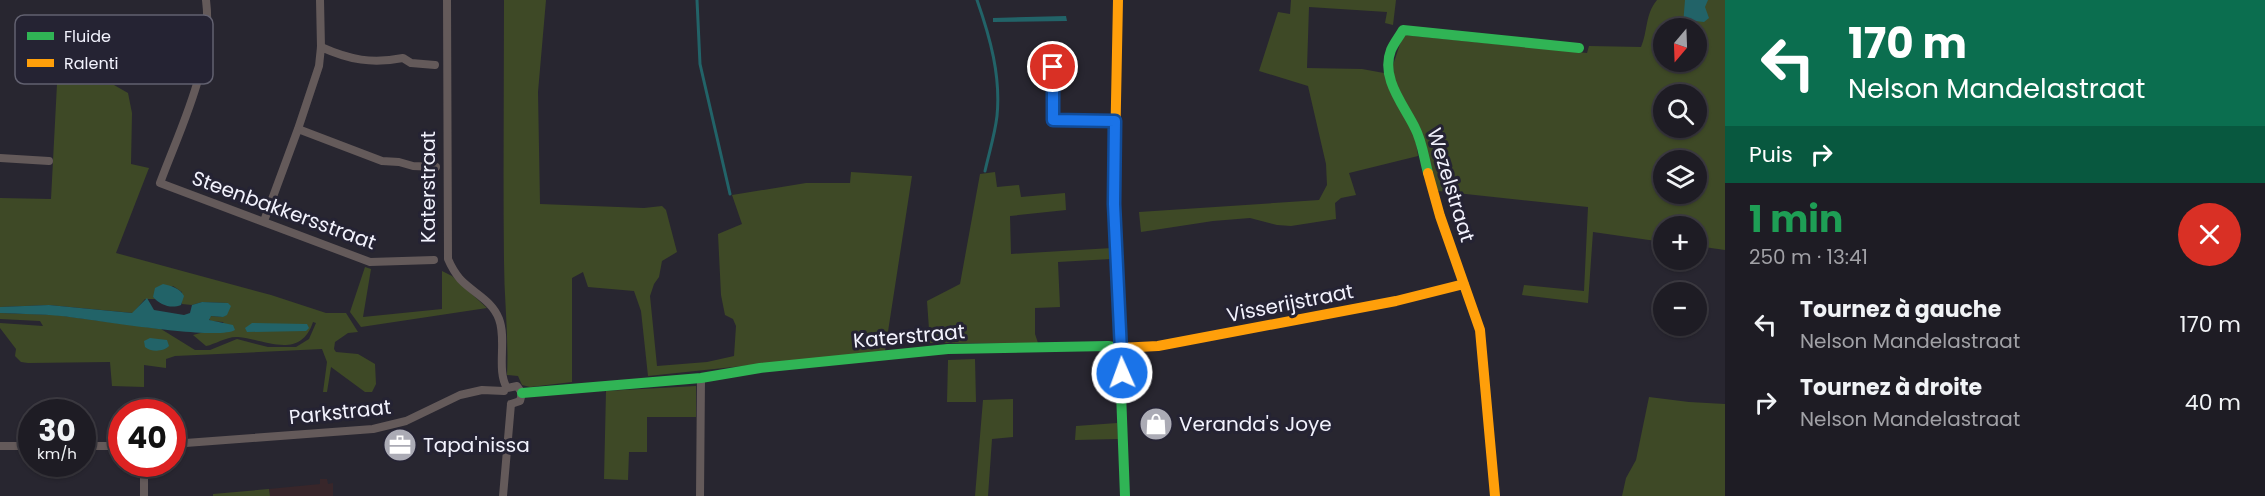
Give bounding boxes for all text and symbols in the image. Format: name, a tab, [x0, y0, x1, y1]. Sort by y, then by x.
text: 170 m	[1848, 14, 1967, 73]
legend	[15, 15, 213, 84]
north arrow	[1653, 18, 1707, 72]
map controls	[1653, 18, 1707, 336]
icon: left	[1749, 24, 1827, 102]
text: Fluide	[64, 25, 111, 48]
pin	[1027, 41, 1078, 92]
icon: arrive	[1036, 50, 1069, 83]
text: Ralenti	[64, 52, 118, 75]
text: Nelson Mandelastraat	[1848, 70, 2145, 107]
button: search	[1653, 84, 1707, 138]
street label: Wezelstraat	[1420, 125, 1482, 245]
street label: Katerstraat	[414, 131, 442, 243]
icon: right	[1805, 138, 1838, 171]
text: Puis	[1749, 139, 1793, 170]
button: layers	[1653, 150, 1707, 204]
street label: Steenbakkersstraat	[188, 164, 380, 256]
text: 1 min	[1749, 194, 1843, 245]
button: close	[2178, 203, 2241, 266]
button: +	[1653, 216, 1707, 270]
text: 250 m · 13:41	[1749, 243, 1868, 271]
street label: Visserijstraat	[1224, 277, 1356, 329]
button: −	[1653, 282, 1707, 336]
text: Tournez à gauche	[1800, 294, 2001, 325]
icon: left	[1749, 308, 1782, 341]
text: 170 m	[2180, 309, 2241, 340]
street label: Katerstraat	[852, 317, 966, 355]
text: Nelson Mandelastraat	[1800, 327, 2020, 355]
position arrow	[1090, 341, 1154, 405]
text: Tournez à droite	[1800, 372, 1982, 403]
icon: right	[1749, 386, 1782, 419]
text: 40 m	[2185, 387, 2241, 418]
street label: Parkstraat	[288, 393, 392, 431]
speed limit sign: 40	[108, 399, 186, 477]
text: Nelson Mandelastraat	[1800, 405, 2020, 433]
shop icon: Veranda's Joye	[1138, 406, 1174, 442]
text: 30	[38, 409, 76, 452]
place label: Veranda's Joye	[1179, 410, 1332, 438]
office icon: Tapa'nissa	[382, 427, 418, 463]
place label: Tapa'nissa	[423, 431, 530, 459]
text: km/h	[37, 443, 77, 464]

